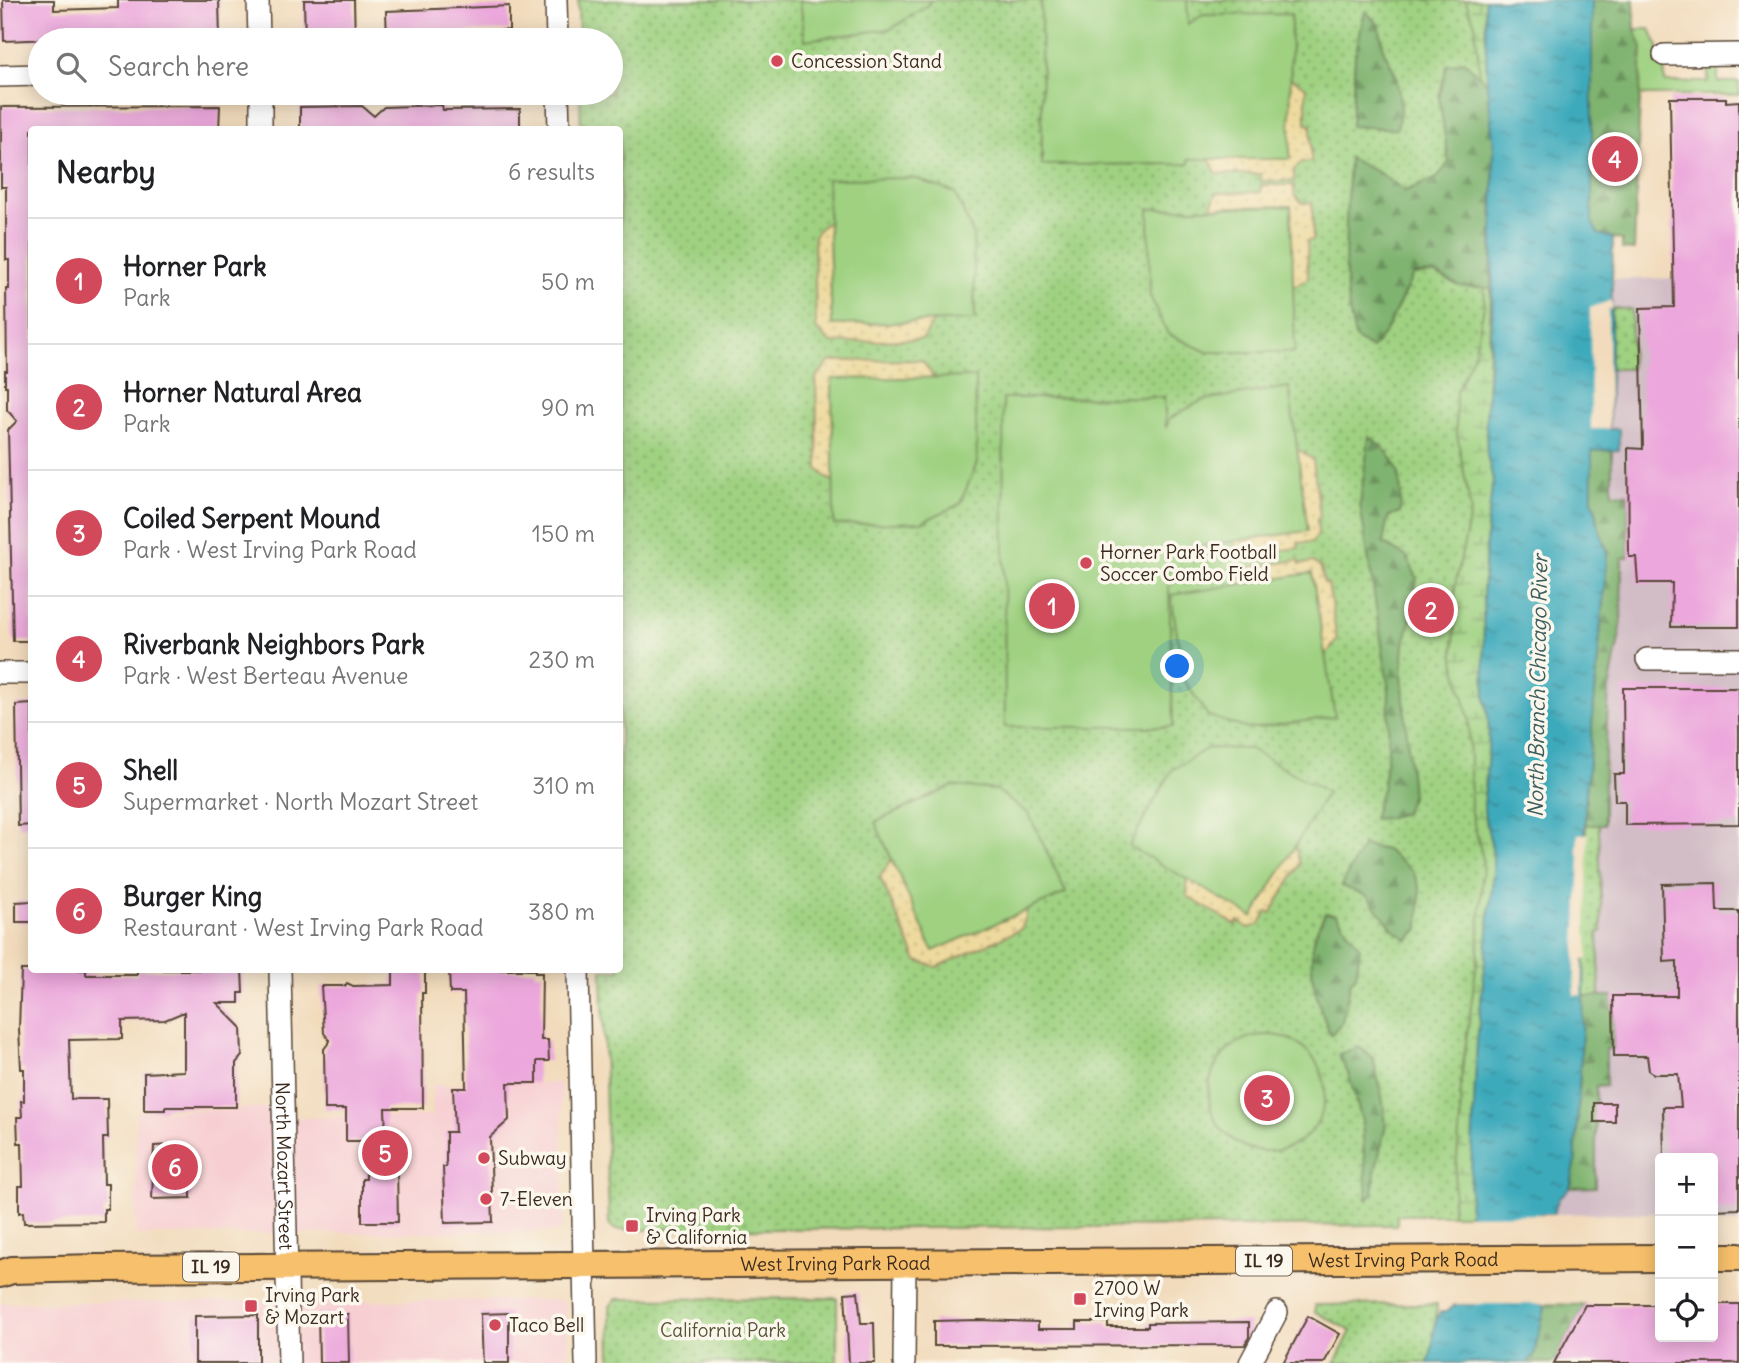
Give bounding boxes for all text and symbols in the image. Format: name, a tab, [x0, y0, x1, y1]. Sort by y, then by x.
search box	[28, 28, 623, 105]
icon: search	[52, 48, 90, 86]
place label: Concession Stand	[791, 49, 942, 73]
text: Search here	[108, 50, 249, 83]
marker: Concession Stand	[769, 53, 785, 69]
pin: 4	[1592, 133, 1638, 185]
text: Nearby	[56, 153, 156, 191]
text: 6 results	[508, 157, 595, 186]
text: Horner Park	[123, 250, 266, 283]
text: 1	[74, 267, 84, 296]
text: 50 m	[541, 267, 595, 296]
text: Park	[123, 283, 171, 312]
text: Horner Natural Area	[123, 376, 362, 409]
text: 2	[73, 393, 85, 422]
text: 90 m	[541, 393, 595, 422]
text: Park	[123, 409, 171, 438]
text: Coiled Serpent Mound	[123, 502, 380, 535]
text: 3	[72, 519, 86, 548]
text: 150 m	[532, 519, 595, 548]
text: Park · West Irving Park Road	[123, 535, 417, 564]
place label: Horner Park Football Soccer Combo Field	[1100, 540, 1277, 586]
water label: North Branch Chicago River	[1522, 552, 1553, 818]
marker: Horner Park Football Soccer Combo Field	[1078, 555, 1094, 571]
pin: 1	[1029, 580, 1075, 632]
pin: 2	[1408, 584, 1454, 636]
text: Riverbank Neighbors Park	[123, 628, 425, 661]
text: 4	[72, 645, 86, 674]
text: 230 m	[529, 645, 595, 674]
your location	[1160, 649, 1194, 683]
text: Park · West Berteau Avenue	[123, 661, 408, 690]
text: Shell	[123, 754, 178, 787]
text: 5	[72, 771, 86, 800]
text: 310 m	[532, 771, 595, 800]
text: Supermarket · North Mozart Street	[123, 787, 478, 816]
text: Burger King	[123, 880, 262, 913]
text: 6	[72, 897, 86, 926]
text: 380 m	[528, 897, 595, 926]
text: Restaurant · West Irving Park Road	[123, 913, 484, 942]
pin: 3	[1244, 1072, 1290, 1124]
street label: North Mozart Street	[271, 1082, 298, 1250]
pin: 5	[362, 1127, 408, 1179]
pin: 6	[152, 1141, 198, 1193]
place label: Subway	[498, 1146, 567, 1170]
marker: Subway	[476, 1150, 492, 1166]
map controls	[1655, 1153, 1718, 1342]
button: +	[1655, 1153, 1718, 1216]
place label: 7-Eleven	[500, 1187, 573, 1211]
marker: 7-Eleven	[478, 1191, 494, 1207]
place label: Irving Park & California	[646, 1203, 747, 1249]
button: −	[1655, 1216, 1718, 1279]
marker: Irving Park & California	[624, 1218, 640, 1234]
road number: IL 19	[1236, 1246, 1292, 1276]
street label: West Irving Park Road	[1308, 1247, 1499, 1272]
street label: West Irving Park Road	[740, 1251, 931, 1276]
road number: IL 19	[183, 1252, 239, 1282]
place label: 2700 W Irving Park	[1094, 1276, 1189, 1322]
button: locate	[1655, 1279, 1718, 1342]
place label: Irving Park & Mozart	[265, 1283, 360, 1329]
marker: 2700 W Irving Park	[1072, 1291, 1088, 1307]
marker: Irving Park & Mozart	[243, 1298, 259, 1314]
place label: Taco Bell	[509, 1313, 584, 1337]
marker: Taco Bell	[487, 1317, 503, 1333]
park label: California Park	[660, 1318, 786, 1342]

